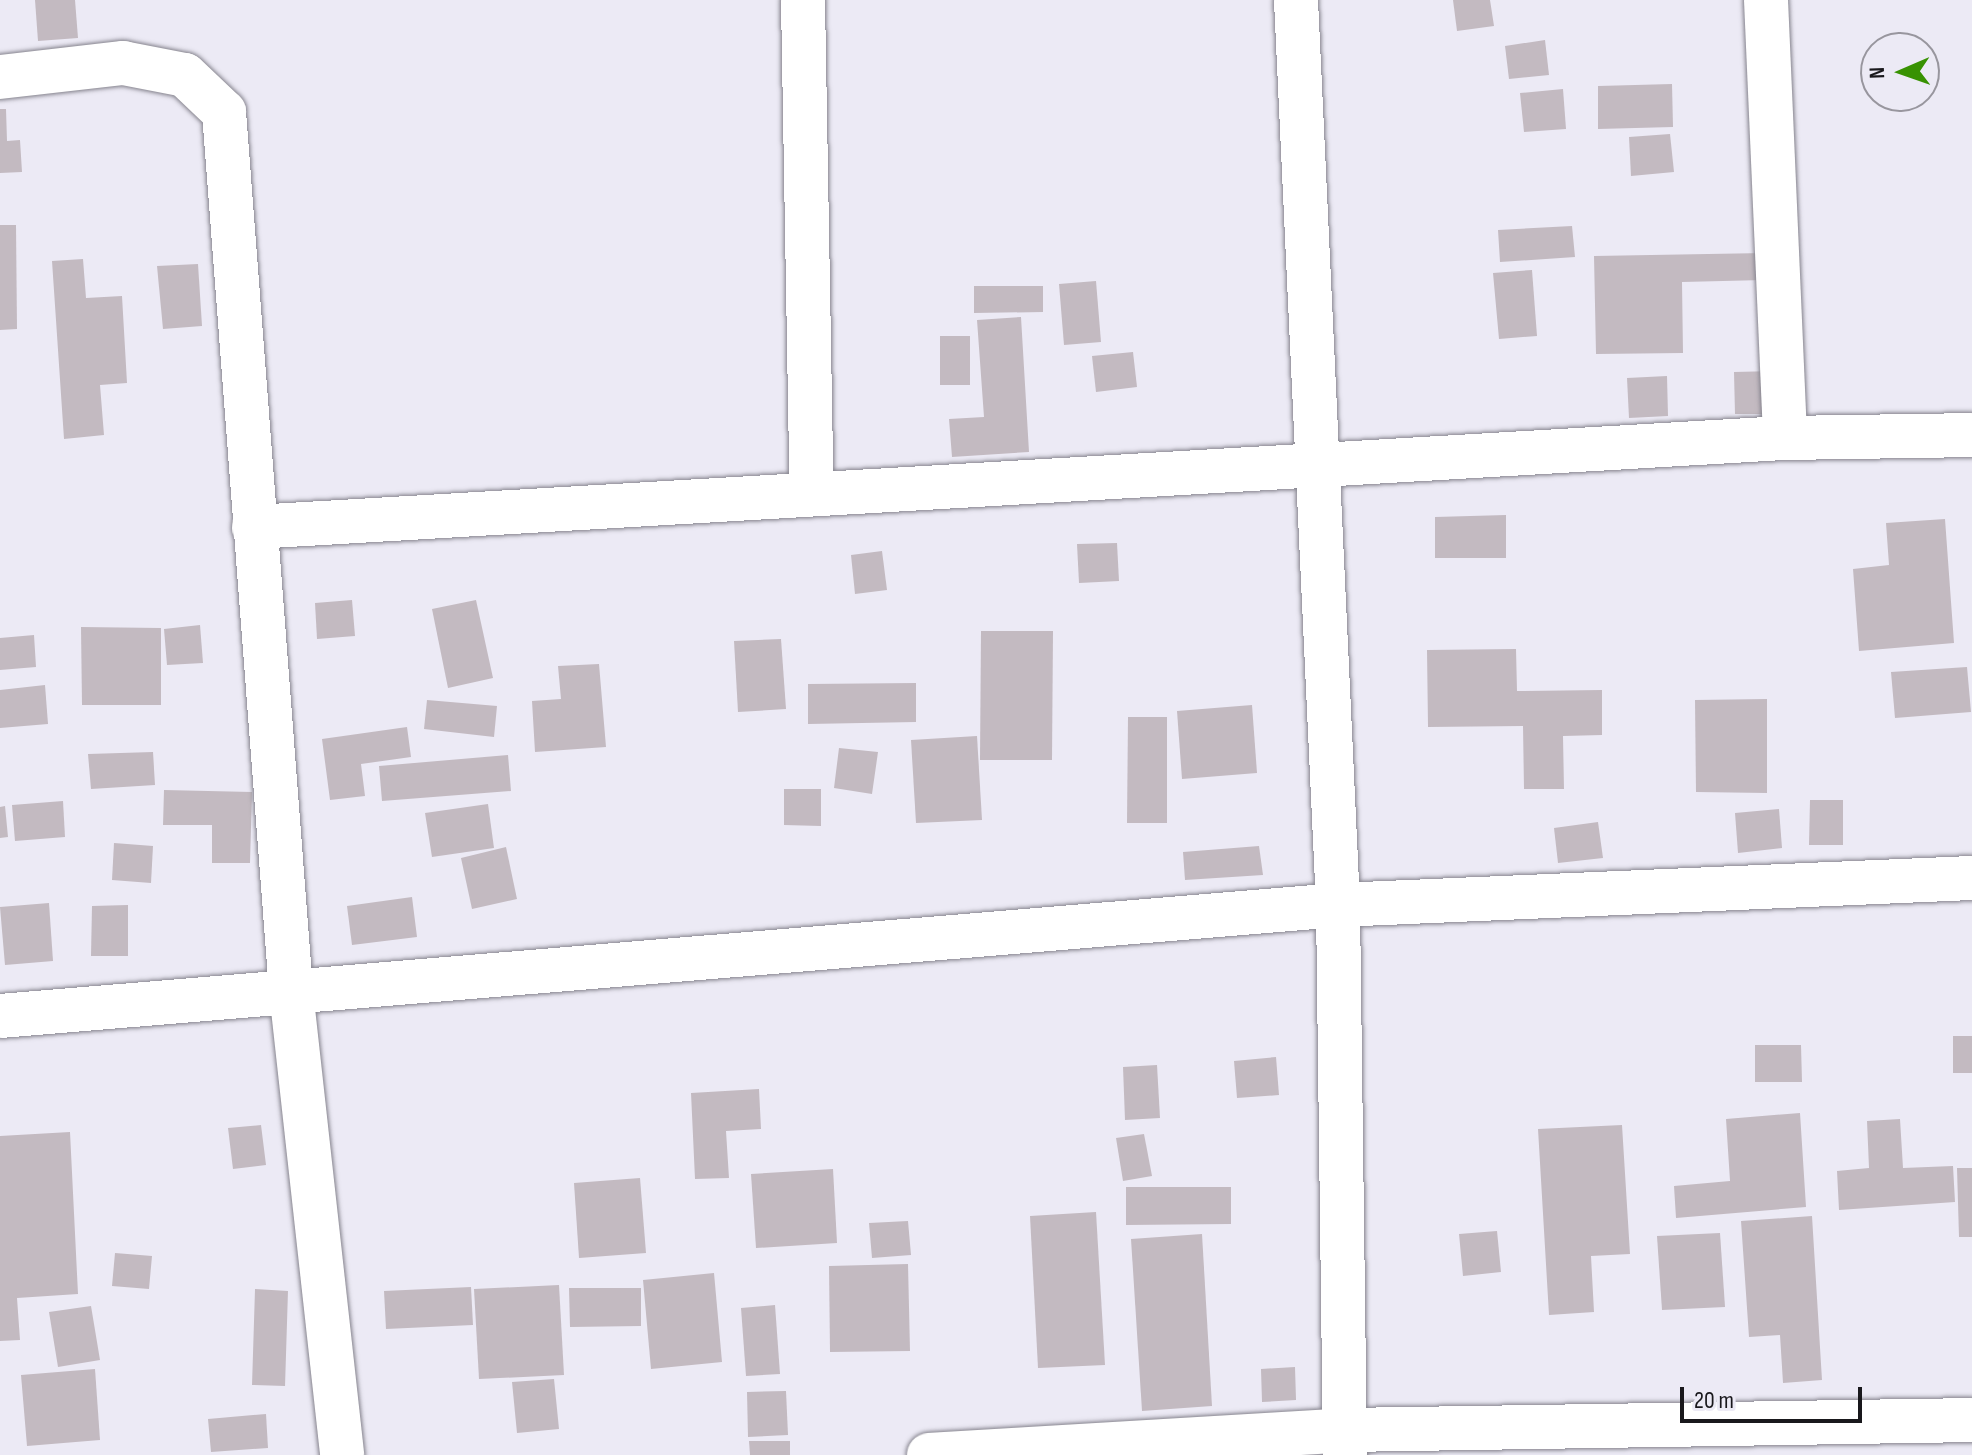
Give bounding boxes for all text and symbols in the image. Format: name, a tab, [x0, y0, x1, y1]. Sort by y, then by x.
north arrow	[1860, 32, 1940, 112]
text: N	[1864, 66, 1891, 79]
scale bar	[1684, 1371, 1866, 1421]
text: 20 m	[1694, 1386, 1734, 1415]

